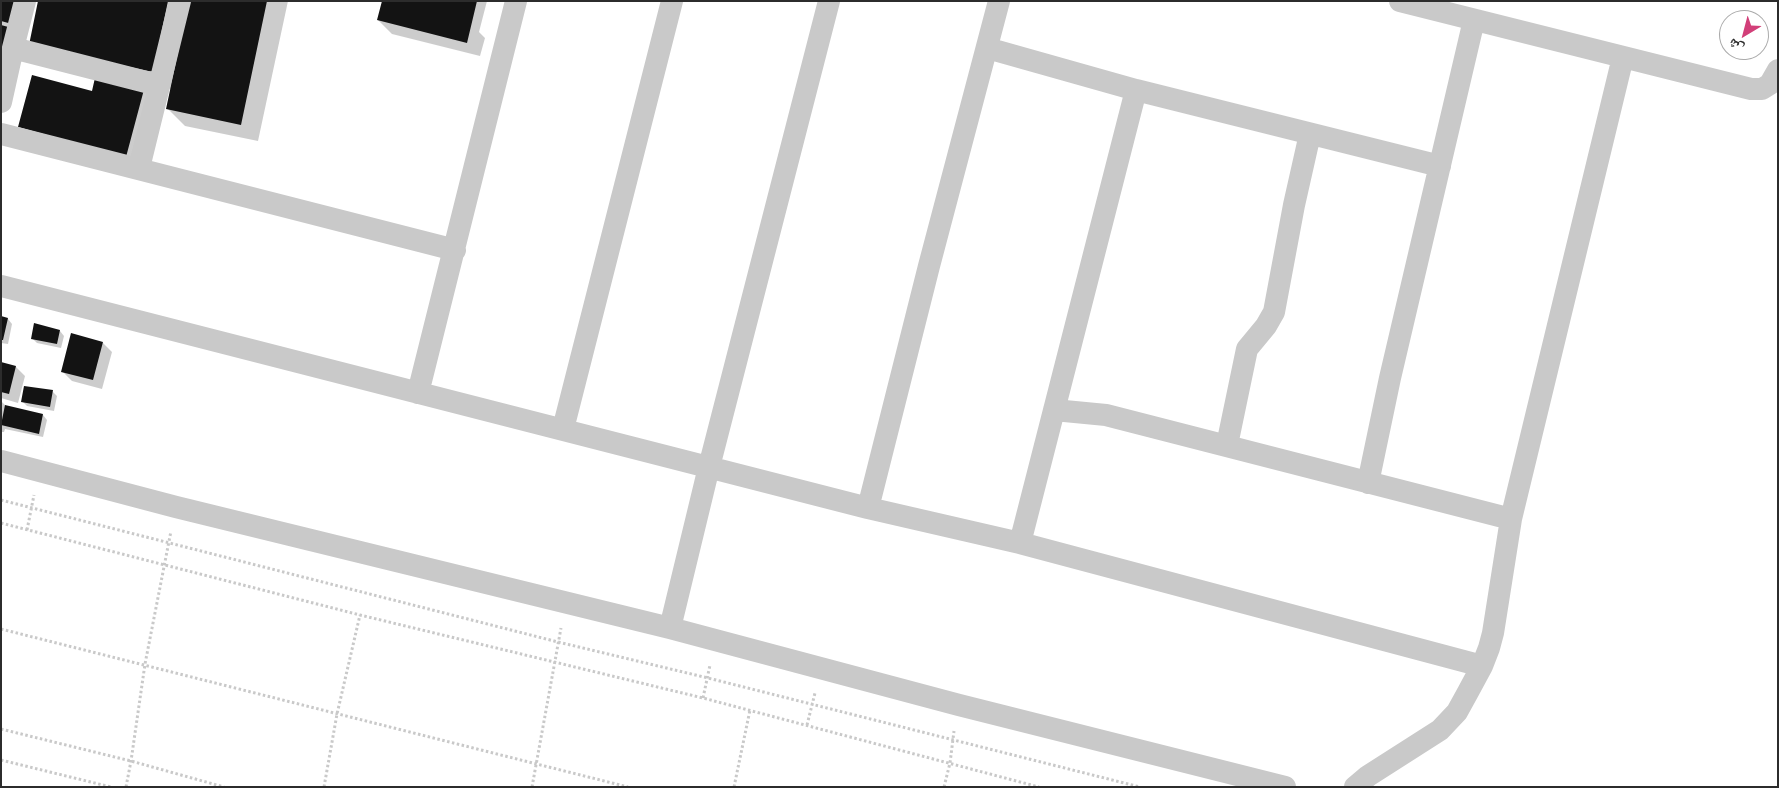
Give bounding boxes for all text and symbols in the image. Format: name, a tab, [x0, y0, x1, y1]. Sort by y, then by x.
north arrow	[1719, 10, 1769, 60]
text: ش	[1724, 34, 1748, 59]

